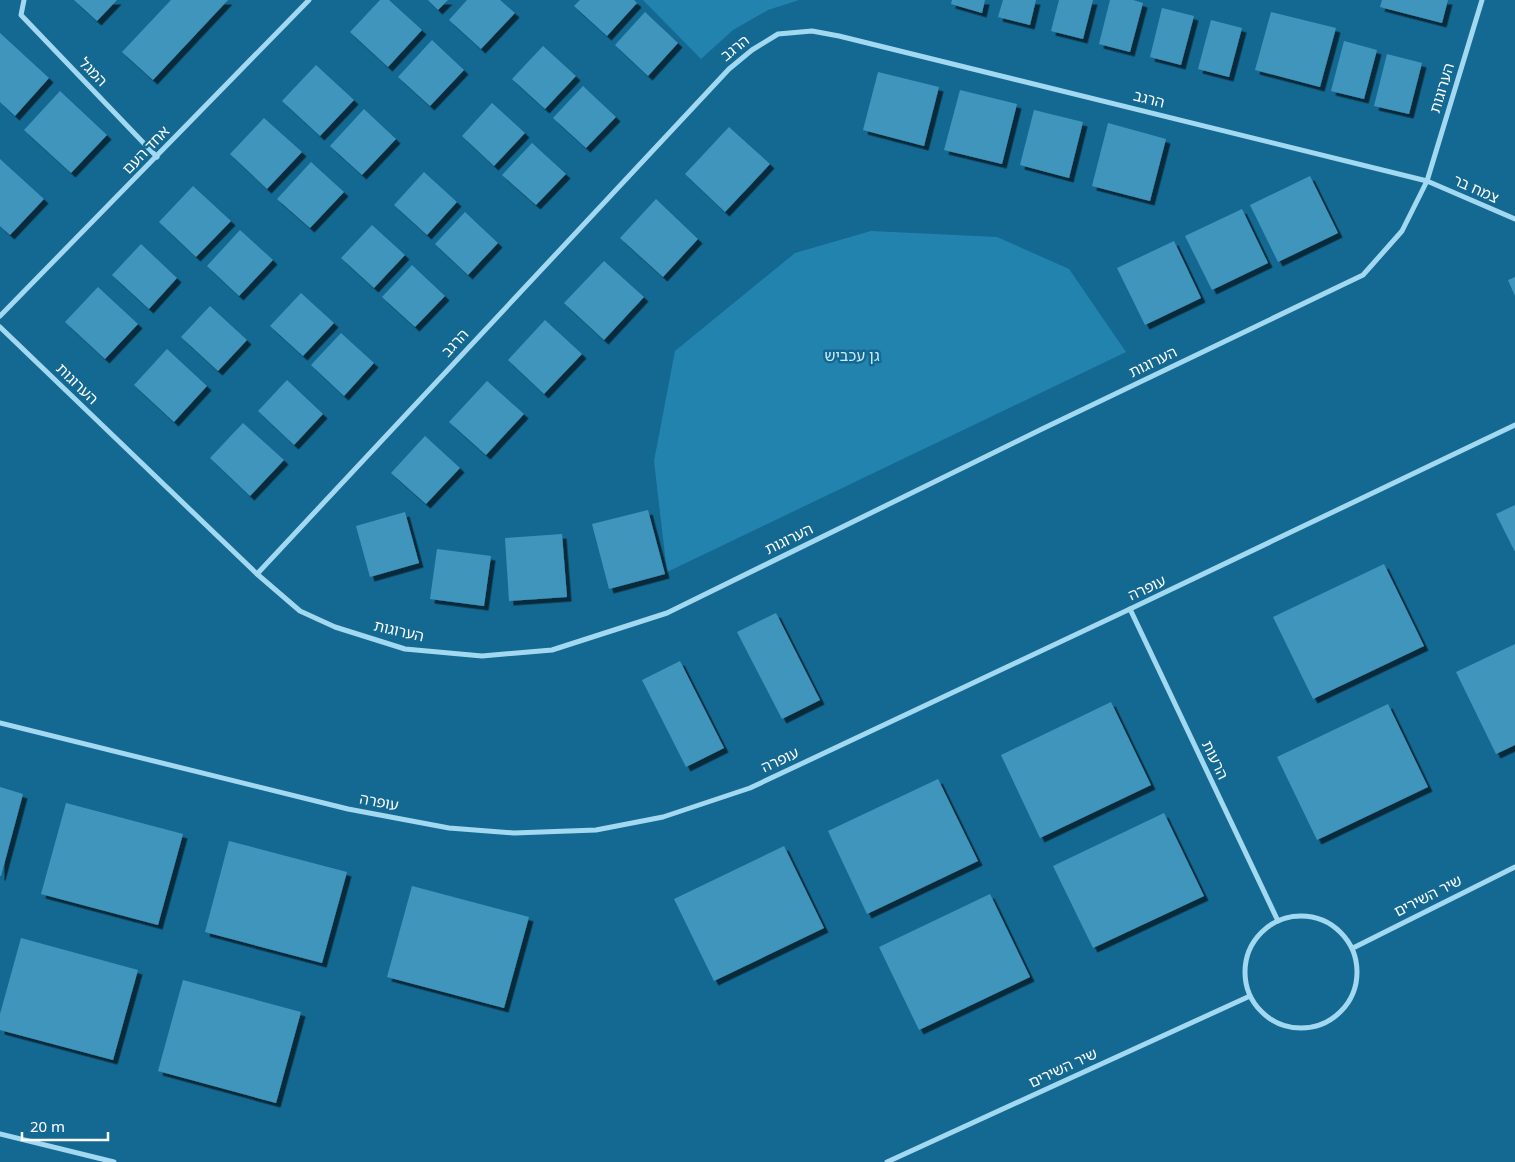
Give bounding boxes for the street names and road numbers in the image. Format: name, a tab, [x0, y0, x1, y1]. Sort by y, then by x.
street label: הרגב	[716, 30, 753, 65]
street label: המגל	[75, 53, 112, 90]
street label: הערוגות	[1424, 60, 1458, 115]
street label: הרגב	[1132, 85, 1167, 112]
street label: אחד העם	[117, 121, 173, 178]
street label: צמח בר	[1450, 169, 1502, 207]
street label: הרגב	[436, 324, 472, 361]
street label: הערוגות	[1125, 341, 1180, 381]
street label: הערוגות	[52, 358, 103, 408]
street label: הערוגות	[761, 518, 816, 558]
street label: עופרה	[1125, 570, 1169, 604]
street label: הערוגות	[372, 615, 426, 646]
street label: הרעות	[1198, 737, 1234, 782]
street label: עופרה	[758, 742, 802, 776]
street label: עופרה	[358, 787, 401, 815]
street label: שיר השירים	[1390, 870, 1465, 921]
street label: שיר השירים	[1025, 1043, 1100, 1092]

